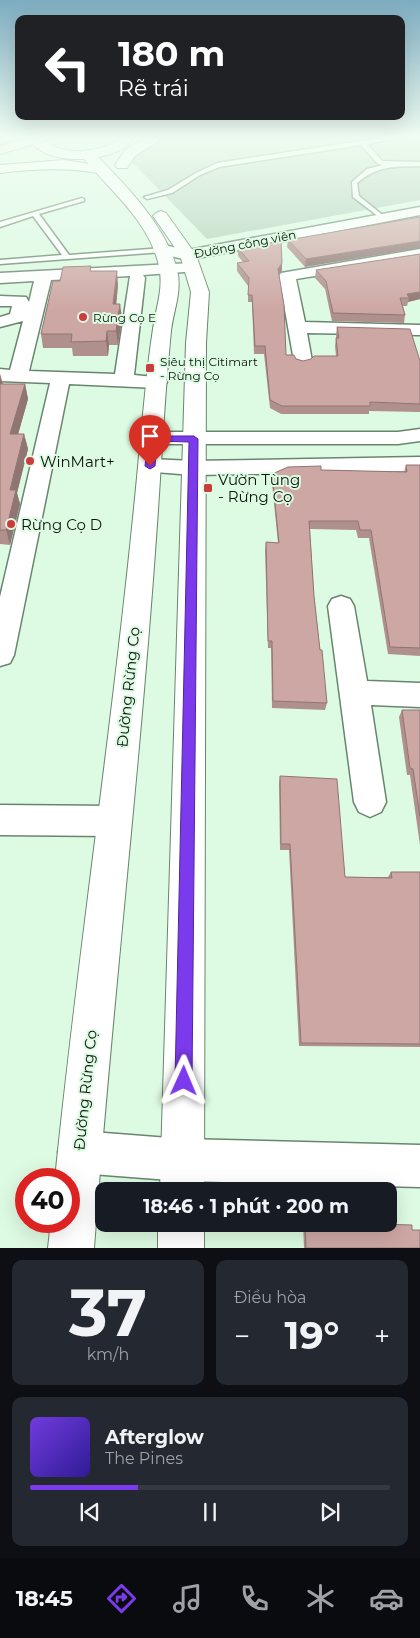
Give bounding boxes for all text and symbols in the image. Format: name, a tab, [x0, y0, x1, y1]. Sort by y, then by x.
text: 180 m	[118, 32, 225, 75]
icon: left	[35, 35, 100, 100]
text: Rẽ trái	[118, 75, 189, 102]
street label: Đường công viên	[193, 227, 297, 261]
place label: Rừng Cọ E	[93, 310, 156, 325]
marker: Rừng Cọ E	[77, 311, 89, 323]
place label: Siêu thị Citimart - Rừng Cọ	[160, 354, 258, 383]
marker: Siêu thị Citimart - Rừng Cọ	[144, 362, 156, 374]
pin	[129, 415, 171, 466]
icon: arrive	[136, 422, 164, 450]
place label: WinMart+	[40, 452, 115, 471]
marker: WinMart+	[24, 455, 36, 467]
place label: Vườn Tùng - Rừng Cọ	[218, 470, 300, 506]
marker: Vườn Tùng - Rừng Cọ	[202, 482, 214, 494]
place label: Rừng Cọ D	[21, 515, 102, 534]
marker: Rừng Cọ D	[5, 518, 17, 530]
street label: Đường Rừng Cọ	[112, 626, 144, 748]
street label: Đường Rừng Cọ	[69, 1029, 101, 1151]
position arrow	[157, 1054, 209, 1106]
speed limit sign: 40	[15, 1168, 80, 1233]
text: 18:46 · 1 phút · 200 m	[143, 1195, 349, 1218]
text: 37	[69, 1273, 147, 1352]
text: Điều hòa	[234, 1288, 306, 1307]
text: 19°	[285, 1312, 340, 1359]
text: −	[234, 1319, 250, 1353]
text: +	[374, 1319, 390, 1353]
text: km/h	[87, 1345, 129, 1364]
text: Afterglow	[105, 1426, 204, 1449]
text: The Pines	[105, 1449, 183, 1468]
icon: previous	[76, 1498, 104, 1526]
icon: pause	[196, 1498, 224, 1526]
icon: next	[316, 1498, 344, 1526]
icon: directions	[104, 1581, 139, 1616]
icon: music	[170, 1581, 205, 1616]
icon: phone	[237, 1581, 272, 1616]
icon: climate	[303, 1581, 338, 1616]
icon: car	[369, 1581, 404, 1616]
text: 18:45	[16, 1585, 73, 1612]

